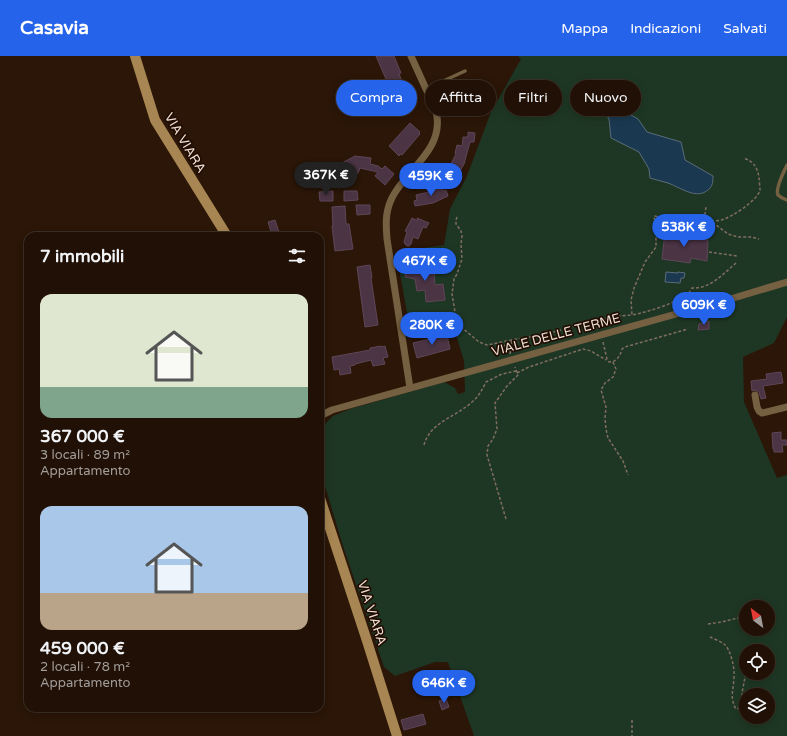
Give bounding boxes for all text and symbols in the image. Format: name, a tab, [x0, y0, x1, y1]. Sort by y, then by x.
text: Casavia	[20, 17, 89, 39]
text: Mappa	[561, 20, 608, 37]
text: Indicazioni	[630, 20, 701, 37]
text: Salvati	[723, 20, 767, 37]
chip: Compra	[336, 80, 417, 116]
chip: Affitta	[425, 80, 496, 116]
chip: Filtri	[504, 80, 562, 116]
chip: Nuovo	[570, 80, 641, 116]
street label: VIA VIARA	[161, 110, 209, 176]
pin: 367K €	[293, 162, 359, 196]
pin: 459K €	[398, 163, 464, 197]
text: 367K €	[303, 167, 349, 183]
text: 459K €	[408, 168, 454, 184]
pin: 538K €	[651, 214, 717, 248]
text: 538K €	[661, 219, 707, 235]
icon: filters	[286, 245, 308, 267]
text: 7 immobili	[40, 246, 124, 267]
pin: 467K €	[392, 248, 458, 282]
text: 467K €	[402, 253, 448, 269]
pin: 609K €	[671, 292, 737, 326]
text: 609K €	[681, 297, 727, 313]
street label: VIALE DELLE TERME	[490, 310, 622, 360]
pin: 280K €	[399, 312, 465, 346]
text: 280K €	[409, 317, 455, 333]
icon: home	[138, 320, 210, 392]
text: 367 000 €	[40, 426, 125, 447]
text: 3 locali · 89 m²	[40, 447, 130, 463]
text: Appartamento	[40, 463, 130, 479]
icon: home	[138, 532, 210, 604]
street label: VIA VIARA	[354, 579, 390, 648]
north arrow	[739, 600, 775, 636]
map controls	[739, 600, 775, 724]
text: 459 000 €	[40, 638, 125, 659]
button: locate	[739, 644, 775, 680]
text: 2 locali · 78 m²	[40, 659, 130, 675]
pin: 646K €	[411, 670, 477, 704]
text: Appartamento	[40, 675, 130, 691]
text: 646K €	[421, 675, 467, 691]
button: layers	[739, 688, 775, 724]

